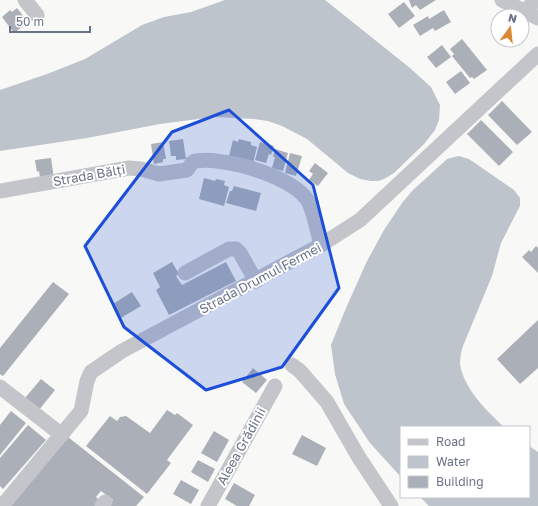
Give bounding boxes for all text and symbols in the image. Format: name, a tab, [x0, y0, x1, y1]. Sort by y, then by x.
scale bar	[10, 8, 90, 34]
north arrow	[490, 8, 530, 48]
text: N	[507, 10, 518, 25]
text: 50 m	[16, 14, 44, 29]
street label: Strada Bălți	[52, 161, 126, 189]
street label: Strada Drumul Fermei	[196, 239, 324, 317]
street label: Aleea Grădinii	[213, 404, 269, 488]
legend	[400, 426, 530, 498]
text: Road	[436, 434, 465, 449]
text: Water	[436, 454, 470, 469]
text: Building	[436, 474, 484, 489]

